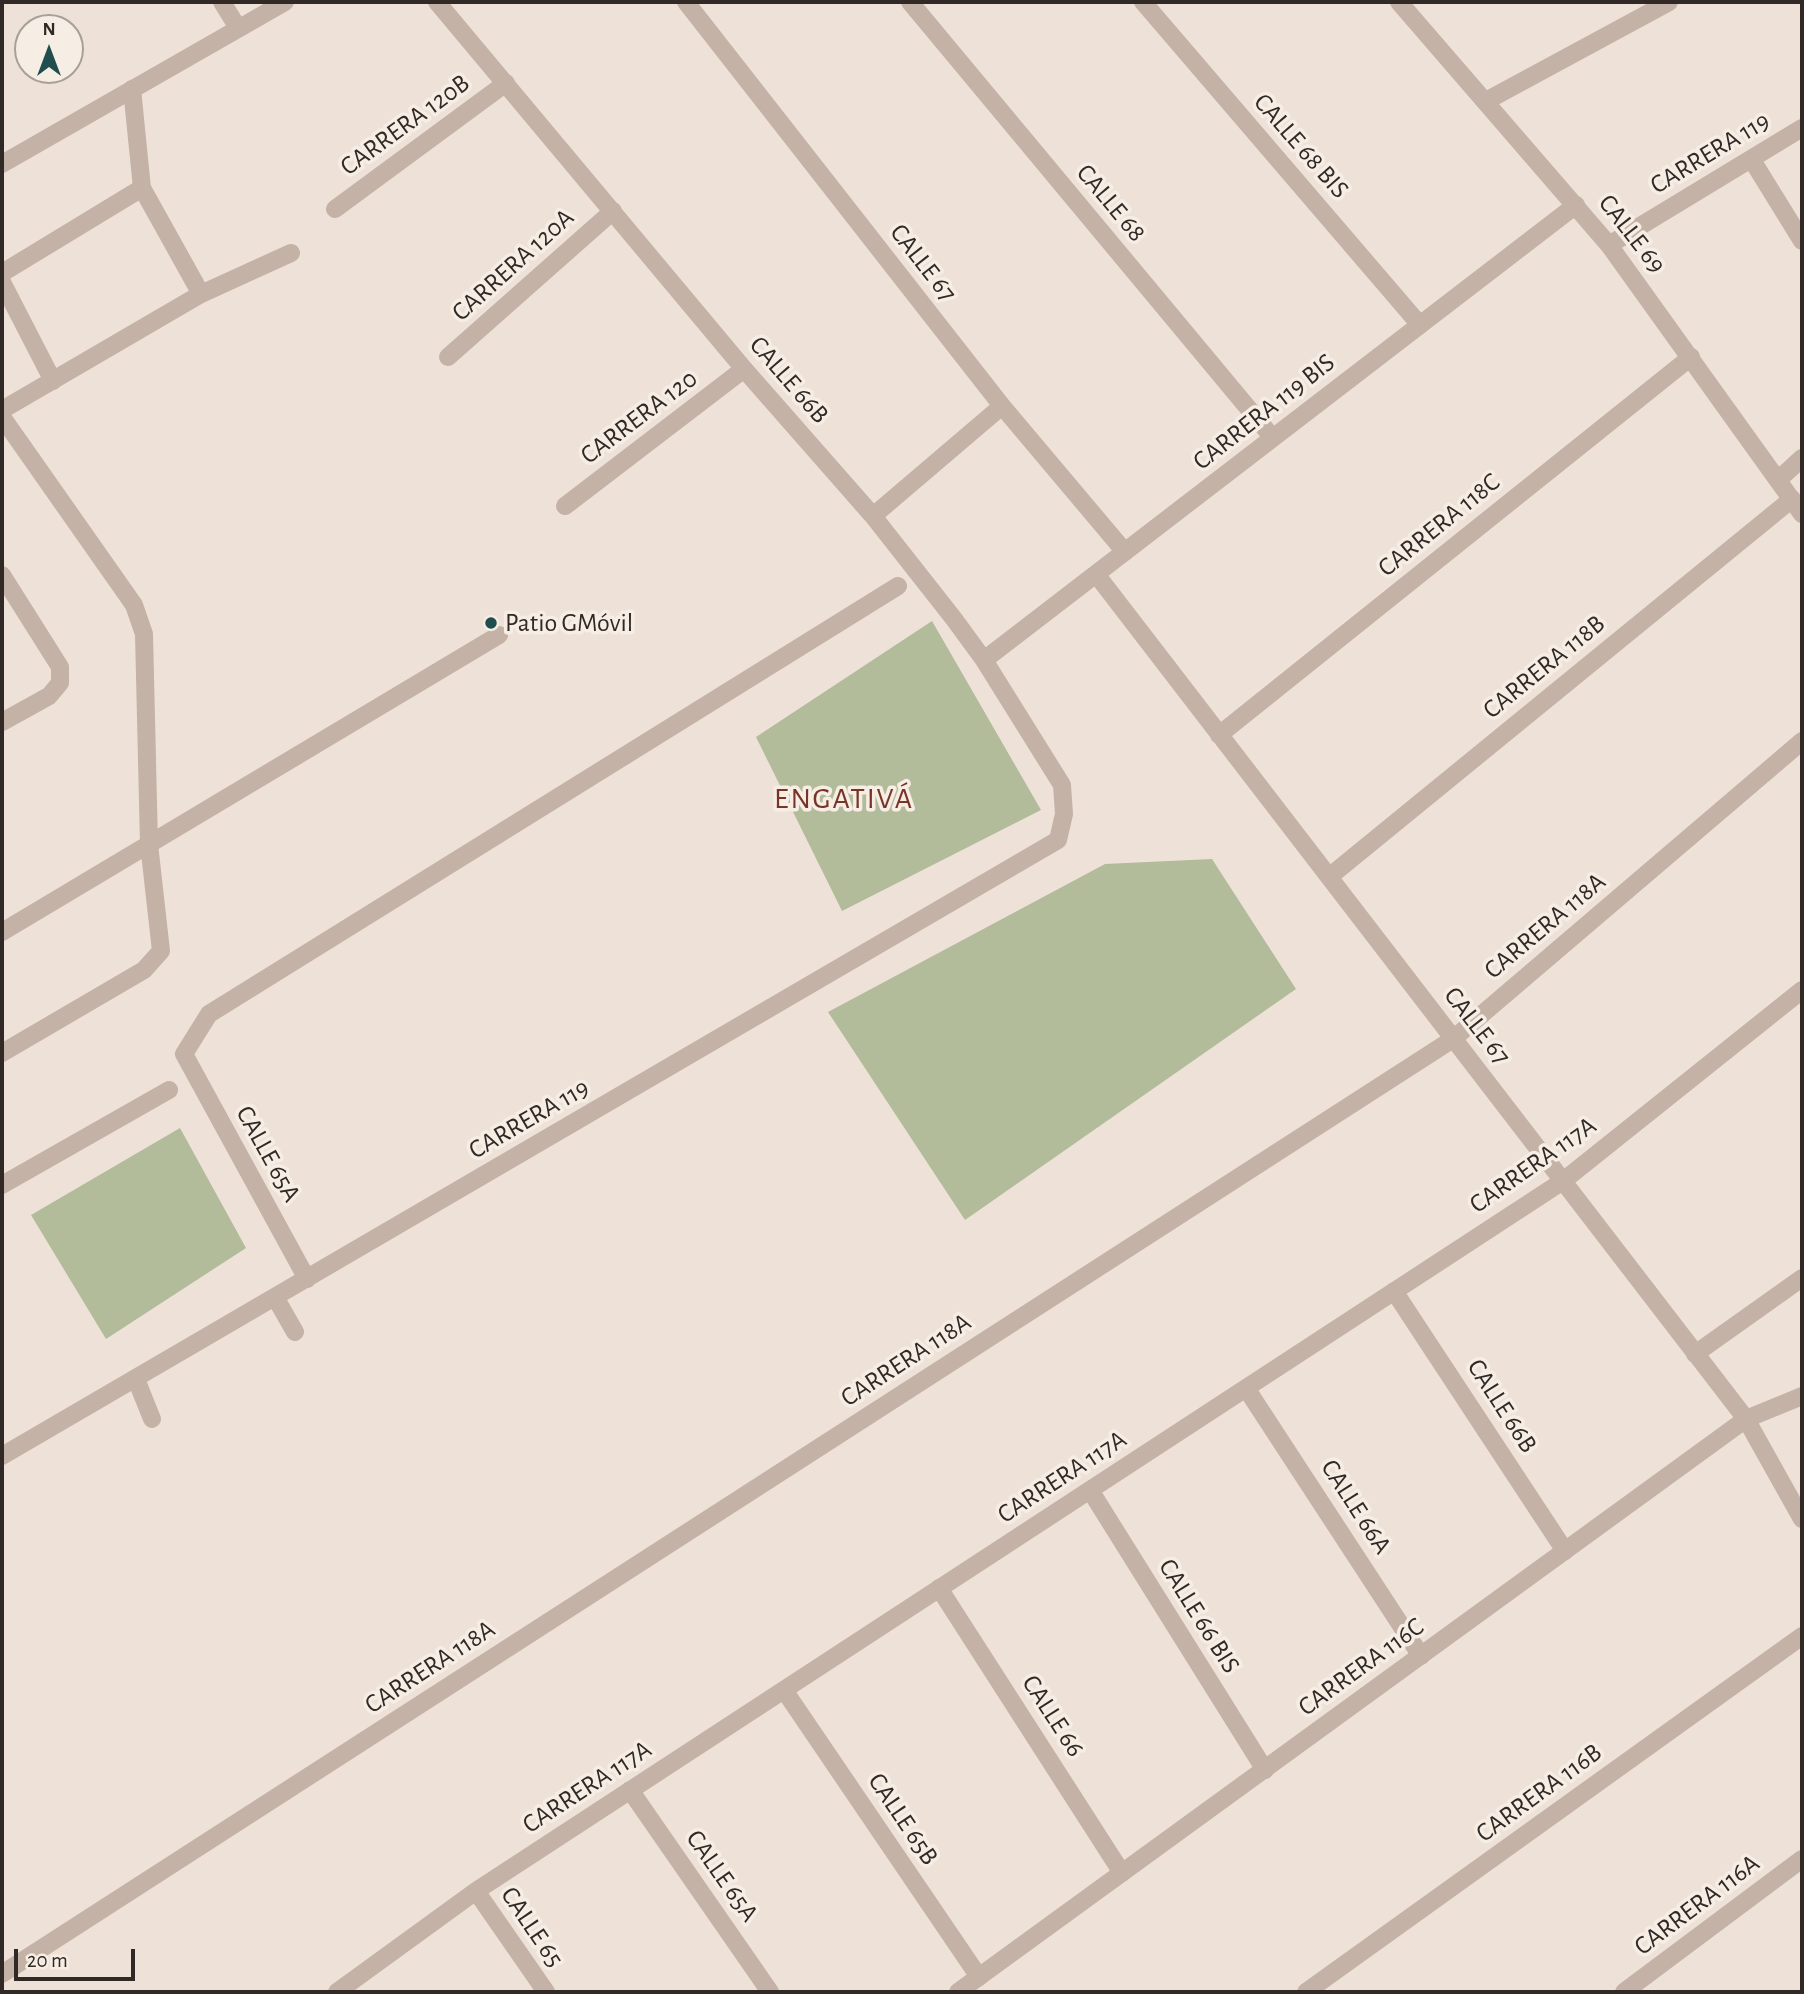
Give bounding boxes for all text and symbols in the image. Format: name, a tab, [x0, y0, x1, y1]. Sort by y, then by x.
north arrow	[14, 14, 84, 84]
text: N	[42, 20, 56, 39]
street label: CARRERA 120B	[334, 68, 476, 182]
street label: CALLE 68 BIS	[1247, 87, 1355, 205]
street label: CARRERA 119	[1645, 105, 1775, 201]
street label: CALLE 68	[1070, 158, 1152, 248]
street label: CALLE 69	[1592, 188, 1672, 280]
street label: CARRERA 120A	[446, 202, 580, 328]
street label: CALLE 67	[883, 218, 963, 308]
street label: CALLE 66B	[743, 330, 835, 430]
street label: CARRERA 119 BIS	[1187, 347, 1341, 477]
street label: CARRERA 120	[574, 363, 704, 471]
street label: CARRERA 118C	[1372, 466, 1506, 584]
place label: Patio GMóvil	[505, 607, 633, 639]
street label: CARRERA 118B	[1477, 608, 1611, 726]
marker: Patio GMóvil	[483, 615, 499, 631]
district label: ENGATIVÁ	[775, 781, 913, 817]
street label: CARRERA 118A	[1478, 866, 1612, 986]
street label: CALLE 67	[1437, 981, 1517, 1071]
street label: CARRERA 119	[463, 1072, 595, 1166]
street label: CALLE 65A	[229, 1100, 307, 1208]
street label: CARRERA 117A	[1464, 1110, 1602, 1220]
street label: CARRERA 118A	[835, 1306, 977, 1414]
street label: CALLE 66B	[1460, 1353, 1544, 1459]
street label: CARRERA 117A	[992, 1424, 1132, 1530]
street label: CALLE 66A	[1314, 1454, 1398, 1560]
street label: CALLE 66 BIS	[1152, 1553, 1246, 1679]
street label: CARRERA 116C	[1292, 1611, 1430, 1723]
street label: CARRERA 118A	[359, 1613, 501, 1721]
street label: CALLE 66	[1015, 1669, 1091, 1763]
street label: CARRERA 117A	[517, 1734, 657, 1840]
street label: CARRERA 116B	[1470, 1737, 1608, 1849]
street label: CALLE 65B	[861, 1767, 945, 1871]
street label: CALLE 65A	[679, 1824, 765, 1928]
street label: CARRERA 116A	[1628, 1848, 1766, 1962]
street label: CALLE 65	[494, 1881, 570, 1973]
scale bar	[18, 1934, 138, 1978]
text: 20 m	[27, 1950, 68, 1971]

